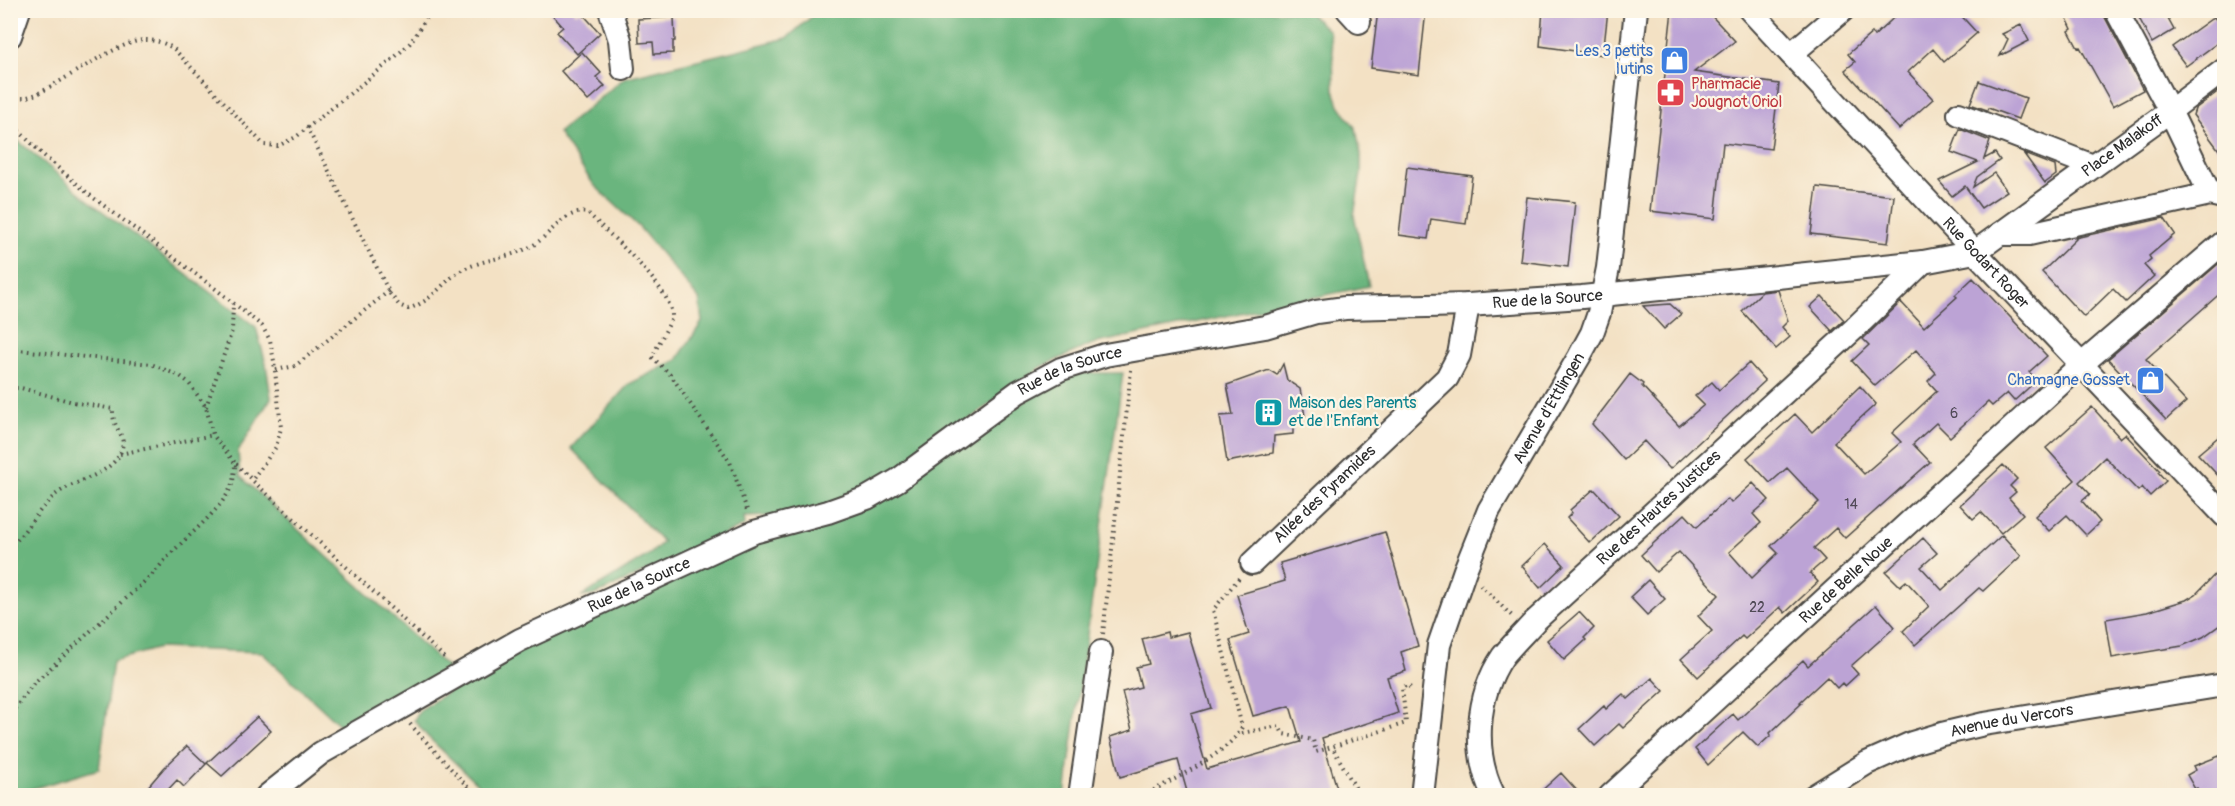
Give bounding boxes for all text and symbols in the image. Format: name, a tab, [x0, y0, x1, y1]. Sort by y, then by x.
place label: Les 3 petits lutins	[1575, 41, 1653, 79]
shop icon: Les 3 petits lutins	[1658, 44, 1690, 76]
place label: Pharmacie Jougnot Oriol	[1691, 74, 1782, 112]
pharmacy icon: Pharmacie Jougnot Oriol	[1654, 77, 1686, 109]
street label: Place Malakoff	[2078, 109, 2167, 182]
street label: Rue Godart Roger	[1938, 213, 2034, 313]
street label: Rue de la Source	[1492, 285, 1604, 313]
street label: Rue de la Source	[1014, 342, 1124, 400]
street label: Avenue d'Ettlingen	[1508, 349, 1589, 467]
shop icon: Chamagne Gosset	[2135, 364, 2167, 396]
place label: Chamagne Gosset	[2007, 370, 2131, 390]
place label: Maison des Parents et de l'Enfant	[1289, 393, 1417, 431]
building icon: Maison des Parents et de l'Enfant	[1252, 396, 1284, 428]
house number: 6	[1950, 405, 1958, 422]
street label: Allée des Pyramides	[1269, 441, 1380, 547]
street label: Rue des Hautes Justices	[1593, 446, 1725, 569]
house number: 14	[1844, 496, 1858, 513]
street label: Rue de Belle Noue	[1795, 532, 1897, 628]
street label: Rue de la Source	[585, 553, 694, 617]
house number: 22	[1749, 599, 1765, 616]
street label: Avenue du Vercors	[1948, 700, 2075, 742]

